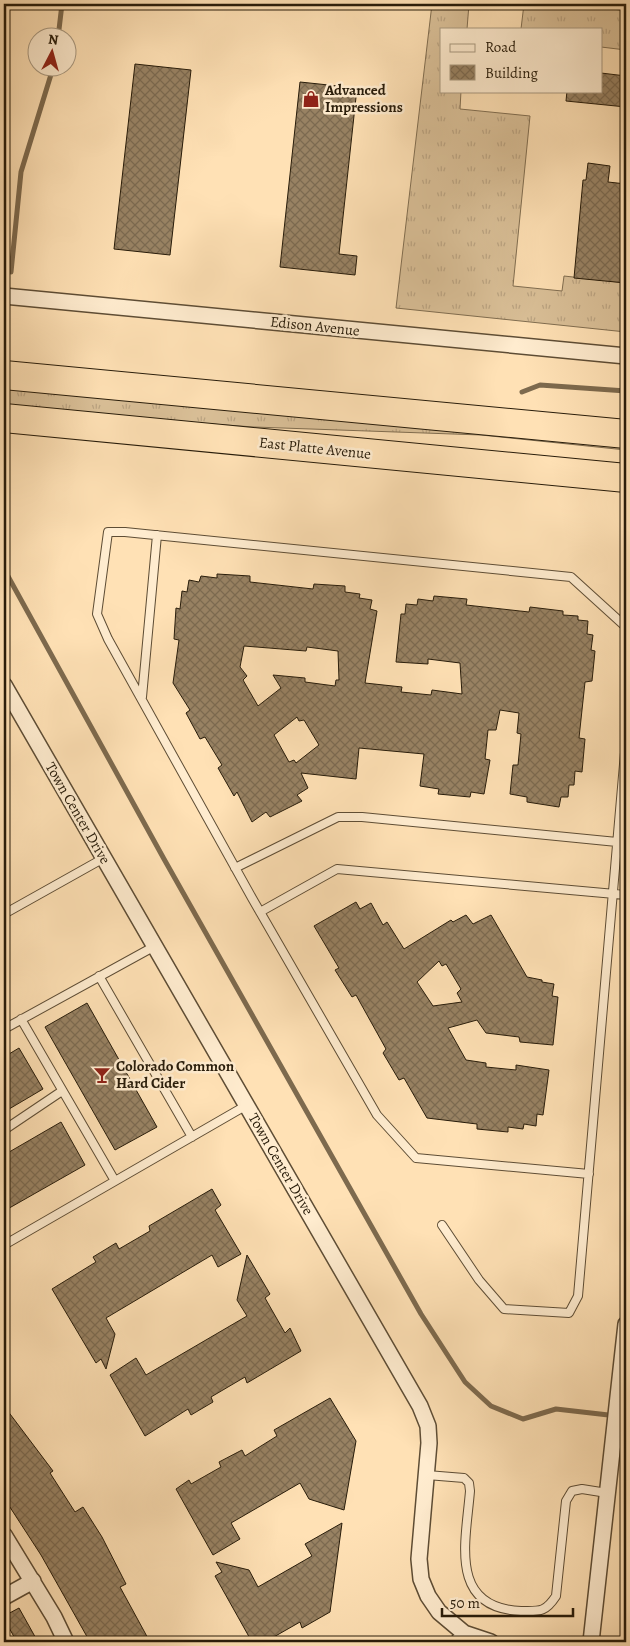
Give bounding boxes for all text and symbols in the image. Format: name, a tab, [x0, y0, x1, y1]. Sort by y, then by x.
north arrow	[28, 28, 78, 78]
legend	[440, 28, 602, 92]
text: N	[47, 30, 59, 50]
text: Road	[485, 37, 517, 57]
text: Building	[485, 63, 538, 83]
place label: Advanced Impressions	[324, 80, 403, 117]
shop icon: Advanced Impressions	[301, 89, 321, 109]
street label: Edison Avenue	[269, 311, 361, 341]
street label: East Platte Avenue	[258, 432, 372, 464]
street label: Town Center Drive	[41, 758, 115, 868]
place label: Colorado Common Hard Cider	[116, 1056, 235, 1093]
bar icon: Colorado Common Hard Cider	[92, 1065, 112, 1085]
street label: Town Center Drive	[244, 1109, 318, 1219]
scale bar	[442, 1586, 574, 1618]
text: 50 m	[450, 1593, 480, 1613]

